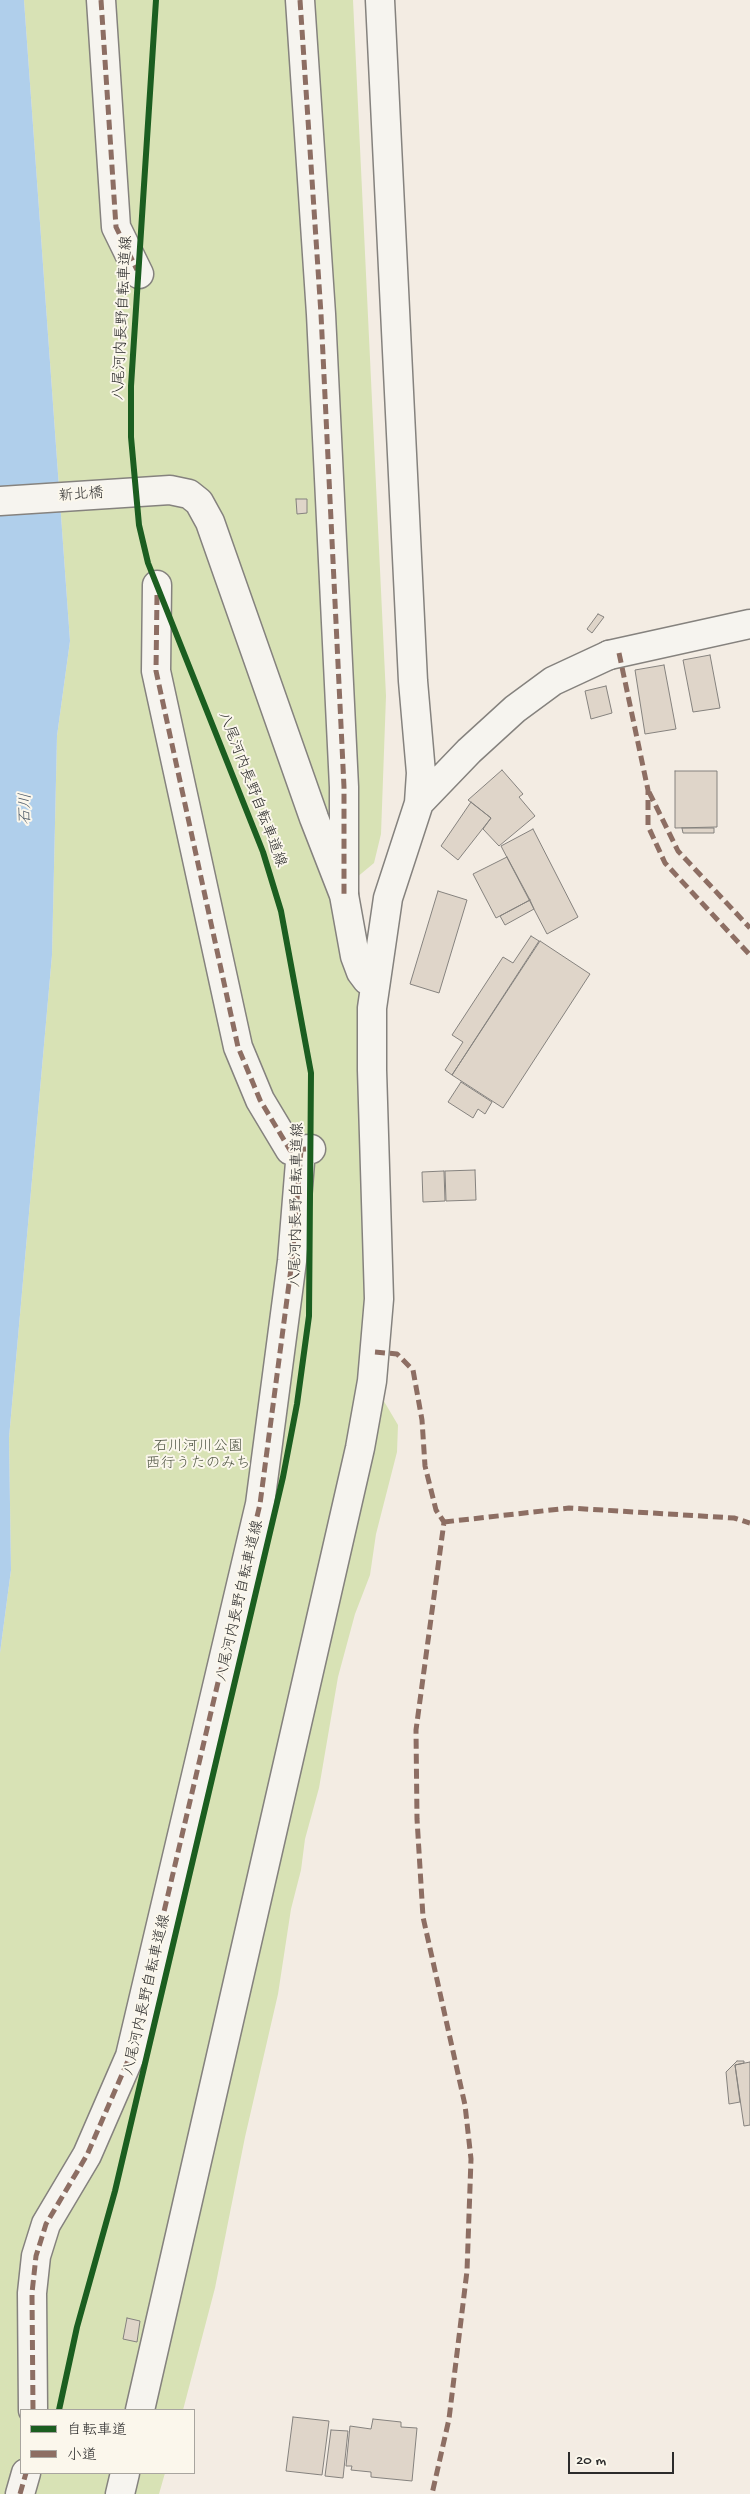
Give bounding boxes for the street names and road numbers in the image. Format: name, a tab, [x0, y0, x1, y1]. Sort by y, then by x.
street label: 八尾河内長野自転車道線	[111, 235, 137, 401]
street label: 新北橋	[58, 485, 104, 507]
street label: 八尾河内長野自転車道線	[213, 710, 289, 870]
street label: 八尾河内長野自転車道線	[288, 1122, 308, 1288]
street label: 八尾河内長野自転車道線	[214, 1519, 268, 1683]
street label: 八尾河内長野自転車道線	[121, 1913, 175, 2077]

